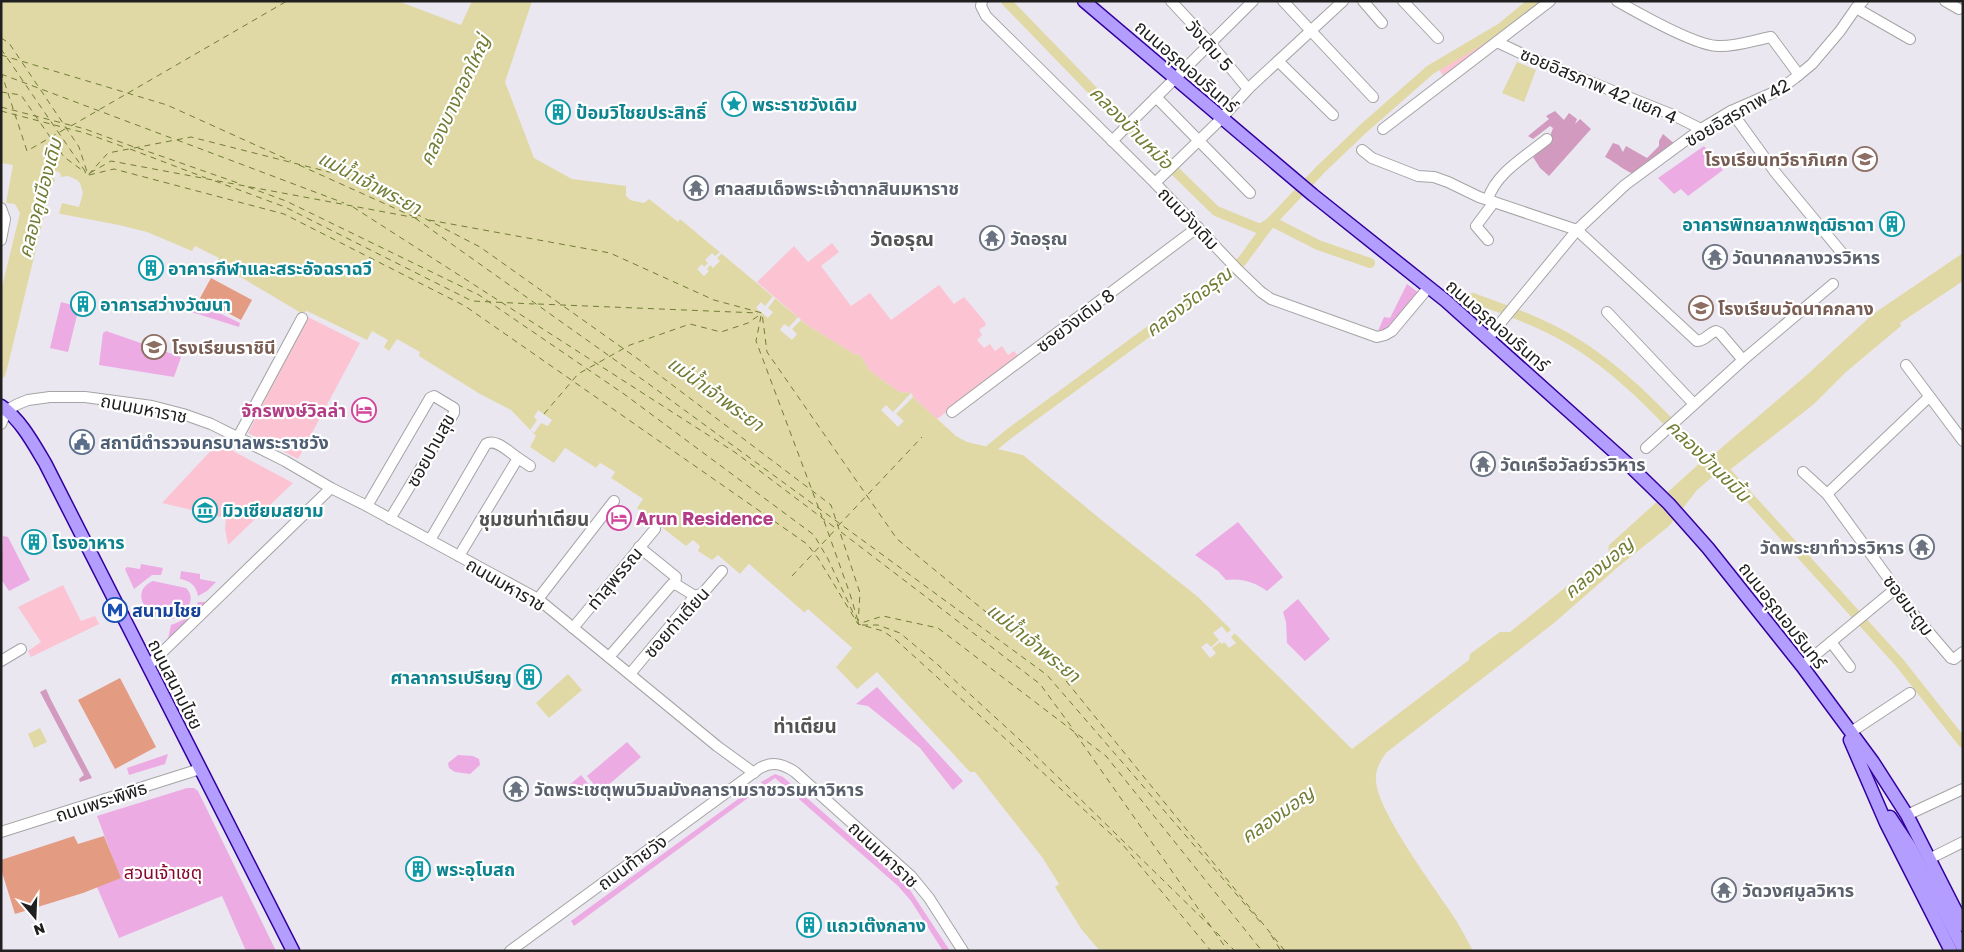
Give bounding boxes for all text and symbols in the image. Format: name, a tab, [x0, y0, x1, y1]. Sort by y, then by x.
street label: ถนนอรุณอมรินทร์	[1130, 15, 1244, 118]
street label: วังเดิม 5	[1182, 15, 1238, 75]
water label: คลองบางกอกใหญ่	[414, 29, 495, 169]
street label: ซอยอิสรภาพ 42 แยก 4	[1517, 42, 1681, 128]
street label: ซอยอิสรภาพ 42	[1681, 73, 1793, 151]
water label: คลองบ้านหม้อ	[1086, 81, 1179, 174]
place icon: พระราชวังเดิม	[721, 91, 747, 117]
place label: พระราชวังเดิม	[752, 93, 857, 115]
building icon: ป้อมวิไชยประสิทธิ์	[545, 99, 571, 125]
place label: ป้อมวิไชยประสิทธิ์	[576, 101, 708, 123]
water label: คลองคูเมืองเดิม	[12, 135, 68, 261]
water label: แม่น้ำเจ้าพระยา	[315, 145, 427, 219]
school or university icon: โรงเรียนทวีธาภิเศก	[1852, 146, 1878, 172]
place label: โรงเรียนทวีธาภิเศก	[1705, 148, 1848, 170]
temple icon: ศาลสมเด็จพระเจ้าตากสินมหาราช	[683, 175, 709, 201]
place label: ศาลสมเด็จพระเจ้าตากสินมหาราช	[714, 177, 959, 199]
street label: ถนนวังเดิม	[1154, 182, 1224, 254]
building icon: อาคารพิทยลาภพฤฒิธาดา	[1879, 211, 1905, 237]
place label: อาคารพิทยลาภพฤฒิธาดา	[1682, 213, 1874, 235]
temple icon: วัดอรุณ	[979, 225, 1005, 251]
district label: วัดอรุณ	[870, 226, 934, 251]
place label: วัดอรุณ	[1010, 227, 1068, 250]
temple icon: วัดนาคกลางวรวิหาร	[1702, 244, 1728, 270]
place label: วัดนาคกลางวรวิหาร	[1732, 246, 1880, 268]
building icon: อาคารกีฬาและสระอัจฉราฉวี	[138, 255, 164, 281]
place label: อาคารกีฬาและสระอัจฉราฉวี	[168, 257, 372, 279]
water label: คลองวัดอรุณ	[1140, 260, 1238, 342]
street label: ถนนอรุณอมรินทร์	[1441, 274, 1555, 377]
street label: ซอยวังเดิม 8	[1032, 283, 1118, 357]
building icon: อาคารสว่างวัฒนา	[70, 291, 96, 317]
place label: อาคารสว่างวัฒนา	[100, 293, 231, 315]
school or university icon: โรงเรียนวัดนาคกลาง	[1688, 295, 1714, 321]
place label: โรงเรียนวัดนาคกลาง	[1718, 297, 1874, 319]
school or university icon: โรงเรียนราชินี	[141, 334, 167, 360]
place label: โรงเรียนราชินี	[172, 336, 276, 358]
water label: แม่น้ำเจ้าพระยา	[664, 350, 770, 436]
street label: ถนนมหาราช	[99, 389, 189, 427]
hotel icon: จักรพงษ์วิลล่า	[351, 397, 377, 423]
place label: จักรพงษ์วิลล่า	[241, 399, 346, 421]
street label: ซอยปานสุข	[401, 410, 460, 491]
water label: คลองบ้านขมิ้น	[1662, 414, 1757, 507]
public building icon: สถานีตำรวจนครบาลพระราชวัง	[69, 429, 95, 455]
place label: สถานีตำรวจนครบาลพระราชวัง	[100, 431, 329, 453]
temple icon: วัดเครือวัลย์วรวิหาร	[1470, 451, 1496, 477]
place label: วัดเครือวัลย์วรวิหาร	[1500, 453, 1646, 475]
museum icon: มิวเซียมสยาม	[192, 497, 218, 523]
place label: มิวเซียมสยาม	[222, 499, 324, 521]
hotel icon: Arun Residence	[606, 505, 632, 531]
district label: ชุมชนท่าเตียน	[479, 507, 589, 531]
place label: Arun Residence	[636, 507, 774, 529]
building icon: โรงอาหาร	[21, 529, 47, 555]
water label: คลองมอญ	[1559, 530, 1639, 603]
place label: โรงอาหาร	[52, 531, 125, 553]
temple icon: วัดพระยาทําวรวิหาร	[1909, 534, 1935, 560]
place label: วัดพระยาทําวรวิหาร	[1760, 536, 1904, 558]
street label: ท่าสุพรรณ	[581, 542, 647, 614]
street label: ถนนมหาราช	[462, 553, 550, 615]
street label: ถนนอรุณอมรินทร์	[1734, 557, 1832, 674]
street label: ซอยมะตูม	[1877, 570, 1939, 641]
street label: ซอยท่าเตียน	[639, 582, 713, 662]
metro station icon: สนามไชย	[102, 597, 128, 623]
water label: แม่น้ำเจ้าพระยา	[983, 597, 1087, 687]
place label: สนามไชย	[132, 599, 202, 621]
street label: ถนนสนามไชย	[144, 635, 208, 733]
building icon: ศาลาการเปรียญ	[516, 664, 542, 690]
place label: ศาลาการเปรียญ	[390, 666, 512, 688]
district label: ท่าเตียน	[773, 714, 837, 737]
street label: ถนนพระพิพิธ	[52, 776, 150, 826]
temple icon: วัดพระเชตุพนวิมลมังคลารามราชวรมหาวิหาร	[503, 776, 529, 802]
place label: วัดพระเชตุพนวิมลมังคลารามราชวรมหาวิหาร	[534, 778, 864, 801]
water label: คลองมอญ	[1236, 780, 1319, 847]
street label: ถนนมหาราช	[844, 816, 924, 892]
street label: ถนนท้ายวัง	[593, 829, 671, 895]
building icon: พระอุโบสถ	[405, 856, 431, 882]
place label: พระอุโบสถ	[436, 858, 515, 881]
park label: สวนเจ้าเชตุ	[124, 861, 202, 884]
temple icon: วัดวงศมูลวิหาร	[1711, 877, 1737, 903]
place label: วัดวงศมูลวิหาร	[1742, 879, 1854, 902]
north arrow	[10, 892, 60, 942]
building icon: แถวเต๊งกลาง	[796, 912, 822, 938]
place label: แถวเต๊งกลาง	[826, 914, 926, 936]
text: N	[32, 920, 47, 940]

